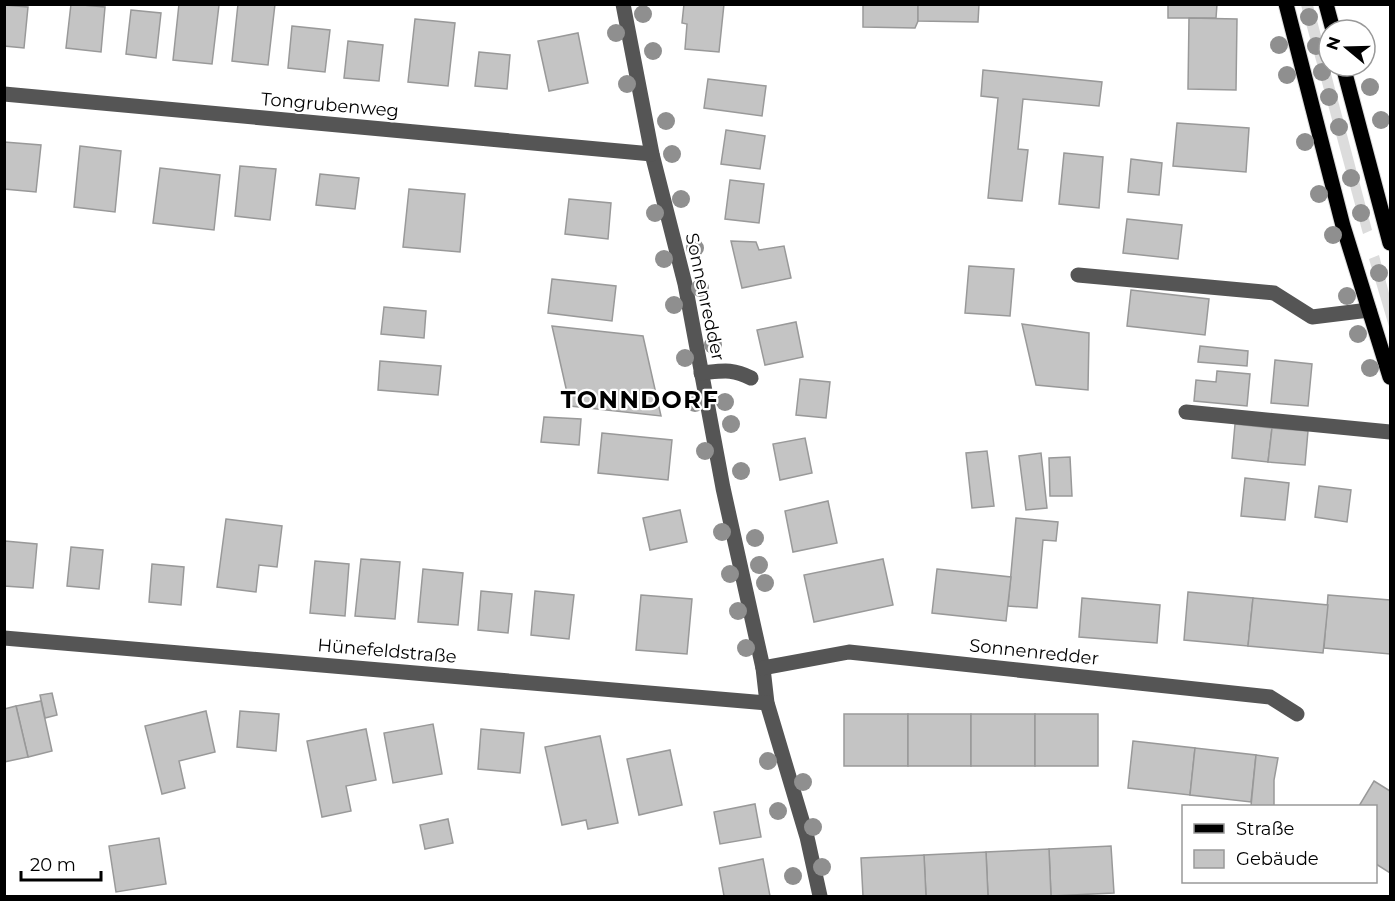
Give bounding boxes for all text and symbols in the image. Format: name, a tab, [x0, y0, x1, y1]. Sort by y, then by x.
north arrow	[1317, 18, 1377, 78]
text: N	[1322, 34, 1344, 52]
street label: Tongrubenweg	[260, 88, 400, 122]
street label: Sonnenredder	[681, 231, 729, 363]
district label: TONNDORF	[561, 385, 719, 414]
street label: Hünefeldstraße	[316, 634, 458, 668]
street label: Sonnenredder	[968, 634, 1100, 670]
legend	[1182, 805, 1377, 883]
text: Straße	[1236, 818, 1295, 840]
scale bar	[21, 844, 100, 882]
text: Gebäude	[1236, 848, 1319, 870]
text: 20 m	[30, 854, 76, 876]

